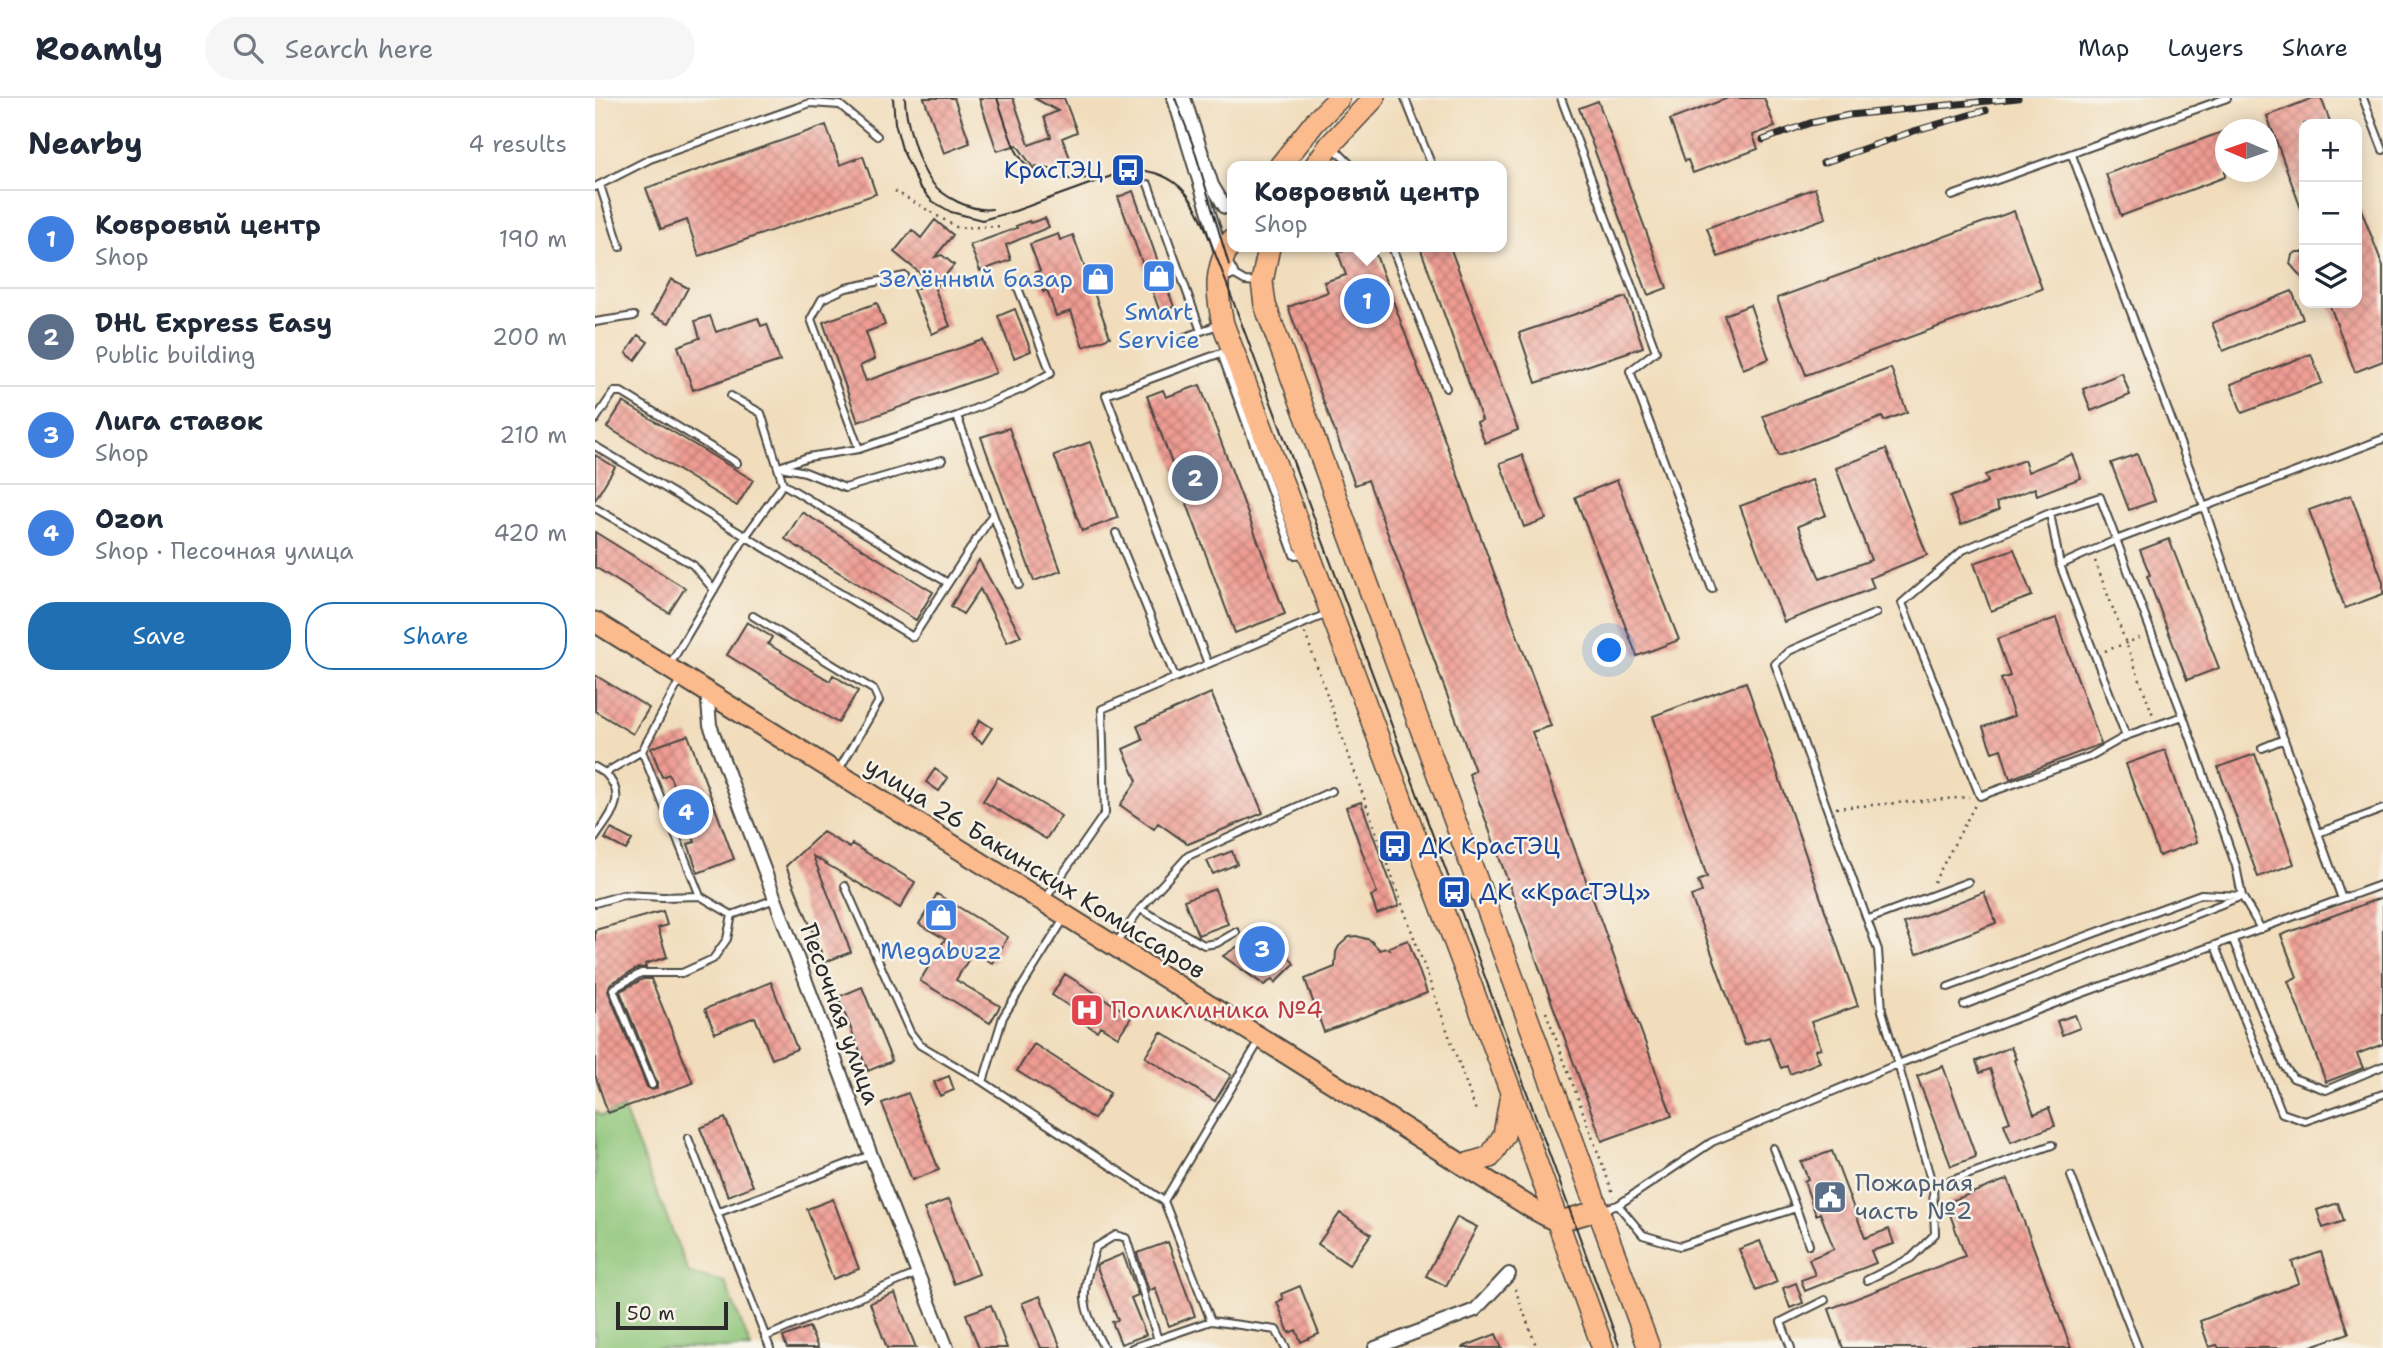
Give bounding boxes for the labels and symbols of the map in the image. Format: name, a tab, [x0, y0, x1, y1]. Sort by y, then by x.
north arrow	[2215, 119, 2278, 182]
bus stop icon: КрасТЭЦ	[1109, 151, 1147, 189]
place label: КрасТЭЦ	[1004, 154, 1103, 186]
shop icon: Smart Service	[1140, 257, 1178, 295]
shop icon: Зелённый базар	[1079, 260, 1117, 298]
place label: Зелённый базар	[879, 263, 1073, 295]
pin: 1	[1344, 275, 1390, 327]
place label: Smart Service	[1118, 296, 1200, 356]
pin: 2	[1172, 452, 1218, 504]
your location	[1592, 633, 1626, 667]
street label: улица 26 Бакинских Комиссаров	[858, 749, 1212, 987]
pin: 4	[663, 786, 709, 838]
bus stop icon: ДК КрасТЭЦ	[1376, 827, 1414, 865]
place label: ДК КрасТЭЦ	[1419, 830, 1560, 862]
bus stop icon: ДК «КрасТЭЦ»	[1435, 873, 1473, 911]
place label: ДК «КрасТЭЦ»	[1479, 876, 1650, 908]
shop icon: Megabuzz	[922, 896, 960, 934]
street label: Песочная улица	[792, 919, 888, 1109]
pin: 3	[1239, 923, 1285, 975]
place label: Megabuzz	[880, 935, 1002, 967]
hospital icon: Поликлиника №4	[1068, 991, 1106, 1029]
place label: Поликлиника №4	[1111, 994, 1323, 1026]
place label: Пожарная часть №2	[1855, 1167, 1973, 1227]
public building icon: Пожарная часть №2	[1811, 1178, 1849, 1216]
scale bar	[616, 1299, 728, 1331]

